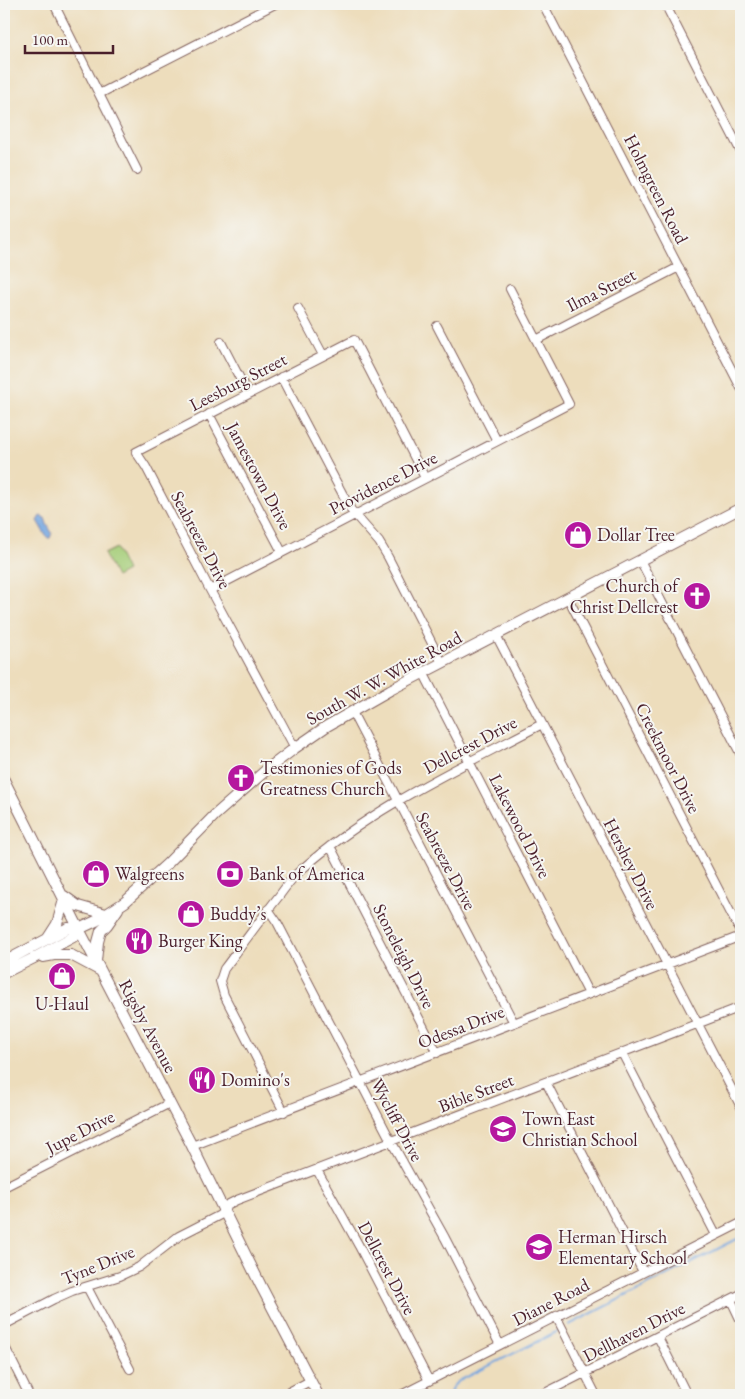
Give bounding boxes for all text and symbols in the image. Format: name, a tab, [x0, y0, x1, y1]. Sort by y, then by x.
scale bar	[25, 22, 112, 54]
text: 100 m	[32, 30, 69, 49]
street label: Holmgreen Road	[619, 130, 694, 248]
street label: Ilma Street	[562, 262, 640, 317]
street label: Leesburg Street	[185, 347, 290, 416]
street label: Jamestown Drive	[221, 416, 297, 533]
street label: Providence Drive	[325, 445, 441, 520]
street label: Seabreeze Drive	[166, 487, 237, 593]
shop icon: Dollar Tree	[563, 520, 593, 550]
place label: Dollar Tree	[597, 523, 675, 546]
place label: Church of Christ Dellcrest	[570, 574, 680, 618]
church icon: Church of Christ Dellcrest	[682, 581, 712, 611]
street label: South W. W. White Road	[302, 625, 466, 730]
street label: Creekmoor Drive	[631, 699, 706, 817]
street label: Dellcrest Drive	[419, 710, 521, 779]
place label: Testimonies of Gods Greatness Church	[260, 756, 402, 800]
church icon: Testimonies of Gods Greatness Church	[226, 763, 256, 793]
street label: Lakewood Drive	[484, 770, 557, 882]
street label: Seabreeze Drive	[411, 808, 482, 914]
street label: Hershey Drive	[599, 814, 664, 913]
shop icon: Walgreens	[81, 859, 111, 889]
bank icon: Bank of America	[215, 859, 245, 889]
place label: Walgreens	[115, 862, 184, 885]
place label: Bank of America	[249, 862, 365, 885]
shop icon: Buddy’s	[176, 899, 206, 929]
street label: Stoneleigh Drive	[368, 900, 441, 1012]
place label: Buddy’s	[210, 902, 267, 925]
restaurant icon: Burger King	[124, 926, 154, 956]
place label: Burger King	[158, 929, 243, 952]
shop icon: U-Haul	[47, 961, 77, 991]
street label: Rigsby Avenue	[114, 975, 183, 1077]
place label: U-Haul	[35, 992, 89, 1015]
street label: Odessa Drive	[414, 1000, 507, 1054]
restaurant icon: Domino's	[187, 1065, 217, 1095]
place label: Domino's	[221, 1068, 290, 1091]
street label: Bible Street	[435, 1068, 517, 1117]
street label: Wycliff Drive	[366, 1074, 429, 1165]
street label: Jupe Drive	[40, 1105, 118, 1160]
place label: Town East Christian School	[522, 1107, 637, 1151]
school or university icon: Town East Christian School	[488, 1114, 518, 1144]
street label: Dellcrest Drive	[353, 1217, 422, 1319]
place label: Herman Hirsch Elementary School	[558, 1225, 687, 1269]
school or university icon: Herman Hirsch Elementary School	[524, 1232, 554, 1262]
street label: Tyne Drive	[58, 1240, 138, 1290]
street label: Diane Road	[509, 1272, 594, 1331]
street label: Dellhaven Drive	[579, 1296, 689, 1367]

